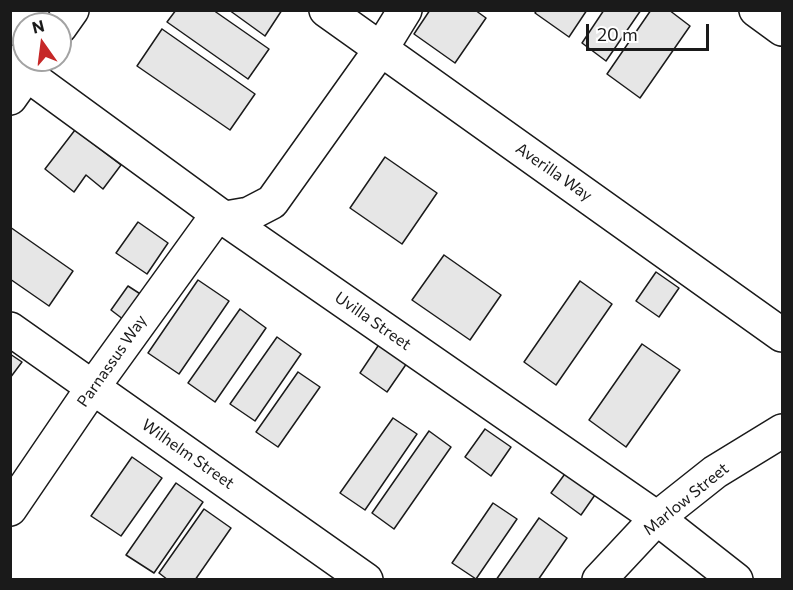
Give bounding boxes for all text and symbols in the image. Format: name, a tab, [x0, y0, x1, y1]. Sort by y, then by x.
north arrow	[12, 12, 72, 72]
scale bar	[589, 12, 712, 50]
text: N	[30, 15, 46, 37]
text: 20 m	[597, 23, 638, 45]
street label: Averilla Way	[512, 139, 596, 205]
street label: Uvilla Street	[331, 288, 415, 354]
street label: Parnassus Way	[73, 311, 151, 411]
street label: Wilhelm Street	[138, 415, 238, 493]
street label: Marlow Street	[639, 459, 733, 539]

